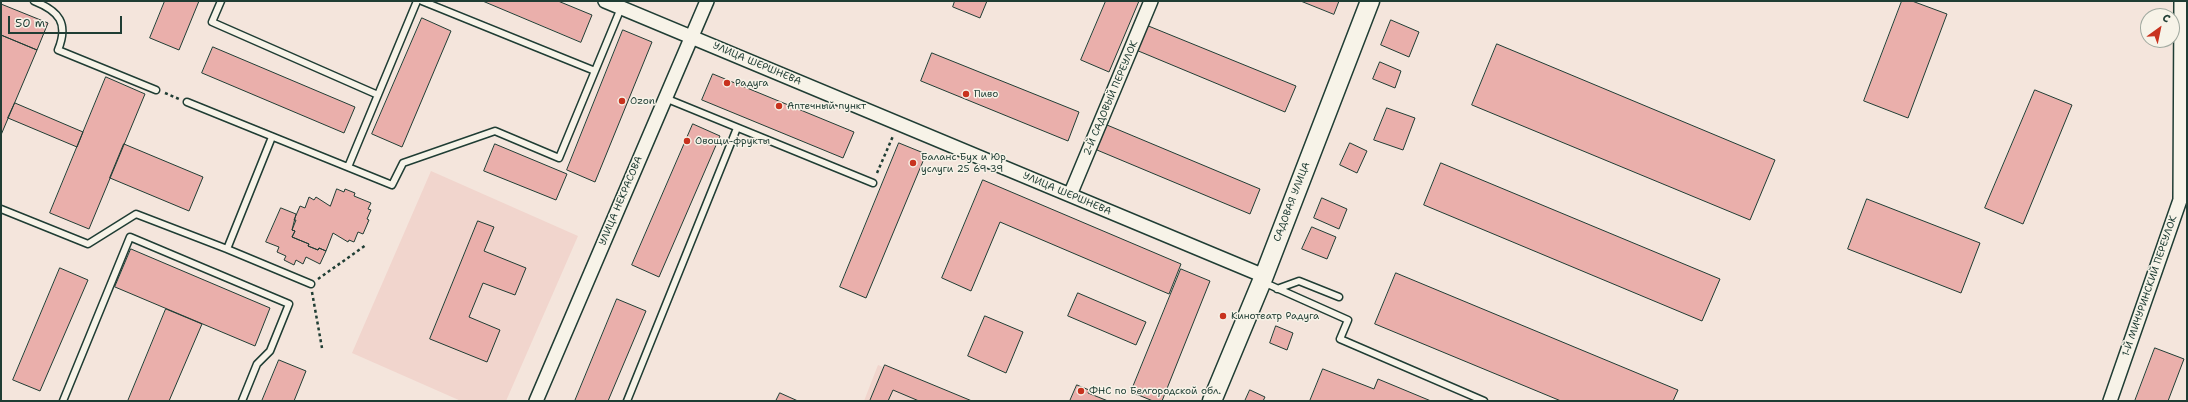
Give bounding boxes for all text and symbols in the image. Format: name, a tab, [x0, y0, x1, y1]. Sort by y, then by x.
scale bar	[10, 8, 124, 34]
north arrow	[2140, 8, 2180, 48]
text: С	[2159, 10, 2173, 26]
text: 50 m	[15, 15, 45, 31]
street label: 2-Й САДОВЫЙ ПЕРЕУЛОК	[1081, 39, 1141, 157]
street label: УЛИЦА ШЕРШНЕВА	[711, 40, 803, 88]
place label: Радуга	[735, 77, 769, 89]
marker: Радуга	[722, 78, 732, 88]
place label: Пиво	[974, 88, 998, 100]
marker: Пиво	[961, 89, 971, 99]
place label: Ozon	[630, 95, 655, 107]
marker: Ozon	[617, 96, 627, 106]
place label: Аптечный пункт	[787, 100, 866, 112]
marker: Аптечный пункт	[774, 101, 784, 111]
place label: Овощи-фрукты	[695, 135, 770, 147]
marker: Овощи-фрукты	[682, 136, 692, 146]
place label: Баланс Бух и Юр услуги 25 69 39	[921, 151, 1006, 174]
street label: УЛИЦА НЕКРАСОВА	[597, 155, 645, 247]
marker: Баланс Бух и Юр услуги 25 69 39	[908, 158, 918, 168]
street label: САДОВАЯ УЛИЦА	[1271, 161, 1313, 243]
street label: УЛИЦА ШЕРШНЕВА	[1021, 170, 1113, 218]
street label: 1-Й МИЧУРИНСКИЙ ПЕРЕУЛОК	[2120, 214, 2180, 358]
place label: Кинотеатр Радуга	[1231, 310, 1319, 322]
marker: Кинотеатр Радуга	[1218, 311, 1228, 321]
place label: ФНС по Белгородской обл.	[1089, 385, 1221, 397]
marker: ФНС по Белгородской обл.	[1076, 386, 1086, 396]

